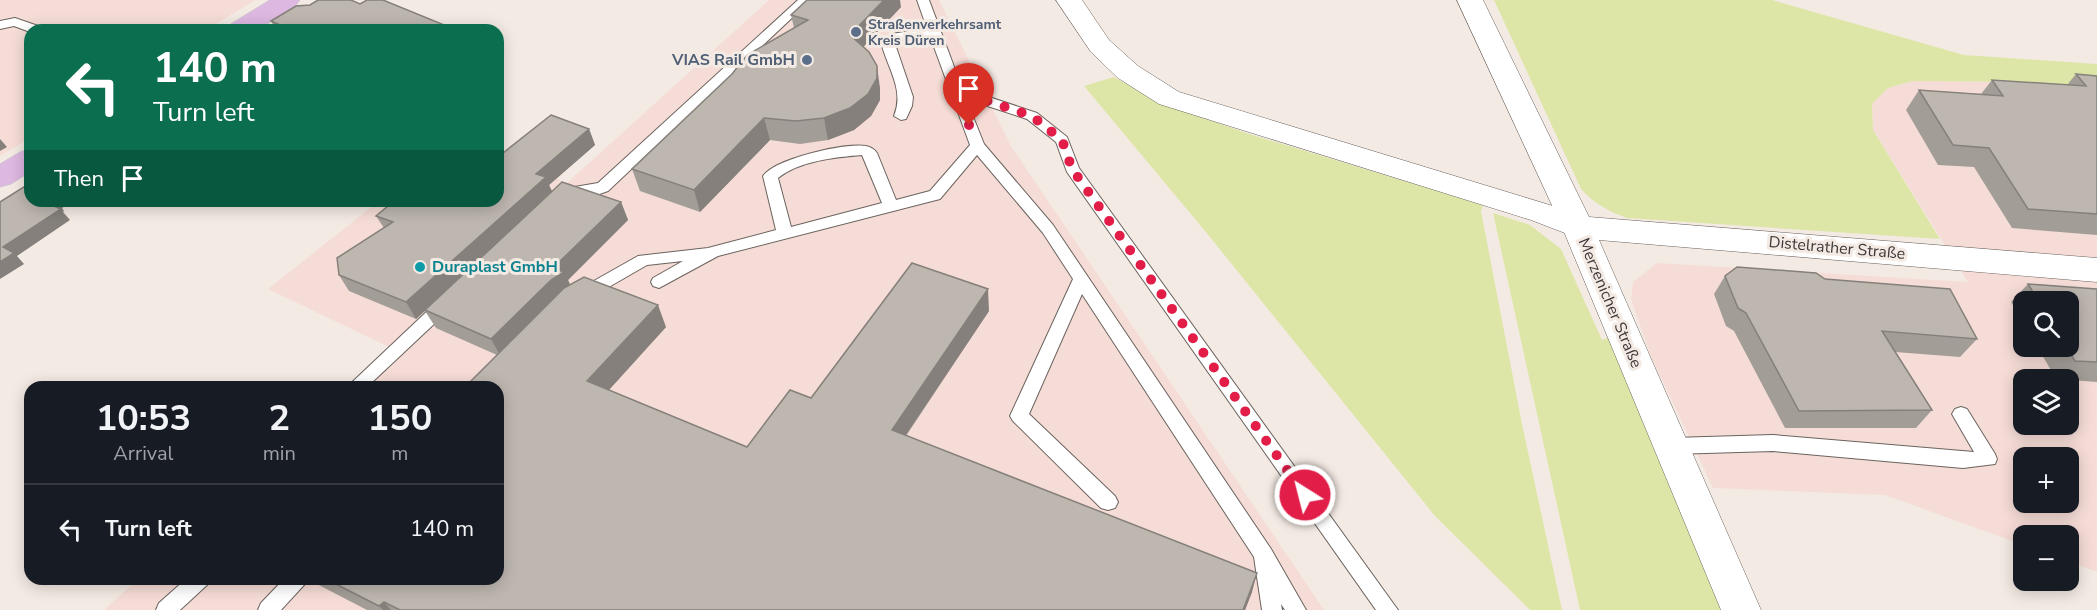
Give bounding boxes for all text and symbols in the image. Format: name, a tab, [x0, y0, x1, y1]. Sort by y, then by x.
place label: Straßenverkehrsamt Kreis Düren	[868, 15, 1002, 50]
marker: Straßenverkehrsamt Kreis Düren	[849, 25, 863, 39]
text: 140 m	[153, 40, 277, 97]
icon: left	[54, 48, 132, 126]
place label: VIAS Rail GmbH	[671, 49, 795, 71]
marker: VIAS Rail GmbH	[800, 53, 814, 67]
pin	[943, 63, 994, 125]
icon: arrive	[952, 72, 985, 105]
text: Turn left	[153, 94, 254, 131]
icon: arrive	[116, 162, 149, 195]
text: Then	[54, 164, 104, 194]
street label: Distelrather Straße	[1768, 231, 1906, 265]
street label: Merzenicher Straße	[1573, 235, 1647, 371]
place label: Duraplast GmbH	[432, 256, 558, 278]
marker: Duraplast GmbH	[413, 260, 427, 274]
map controls	[2013, 291, 2079, 591]
button: search	[2013, 291, 2079, 357]
button: layers	[2013, 369, 2079, 435]
text: 10:53	[96, 394, 191, 443]
text: 2	[268, 394, 290, 443]
text: 150	[367, 394, 432, 443]
text: Arrival	[113, 440, 173, 467]
text: min	[263, 440, 296, 467]
text: m	[391, 440, 408, 467]
button: +	[2013, 447, 2079, 513]
position arrow	[1273, 463, 1337, 527]
icon: left	[54, 513, 87, 546]
text: Turn left	[105, 514, 192, 544]
text: 140 m	[410, 514, 474, 544]
button: −	[2013, 525, 2079, 591]

